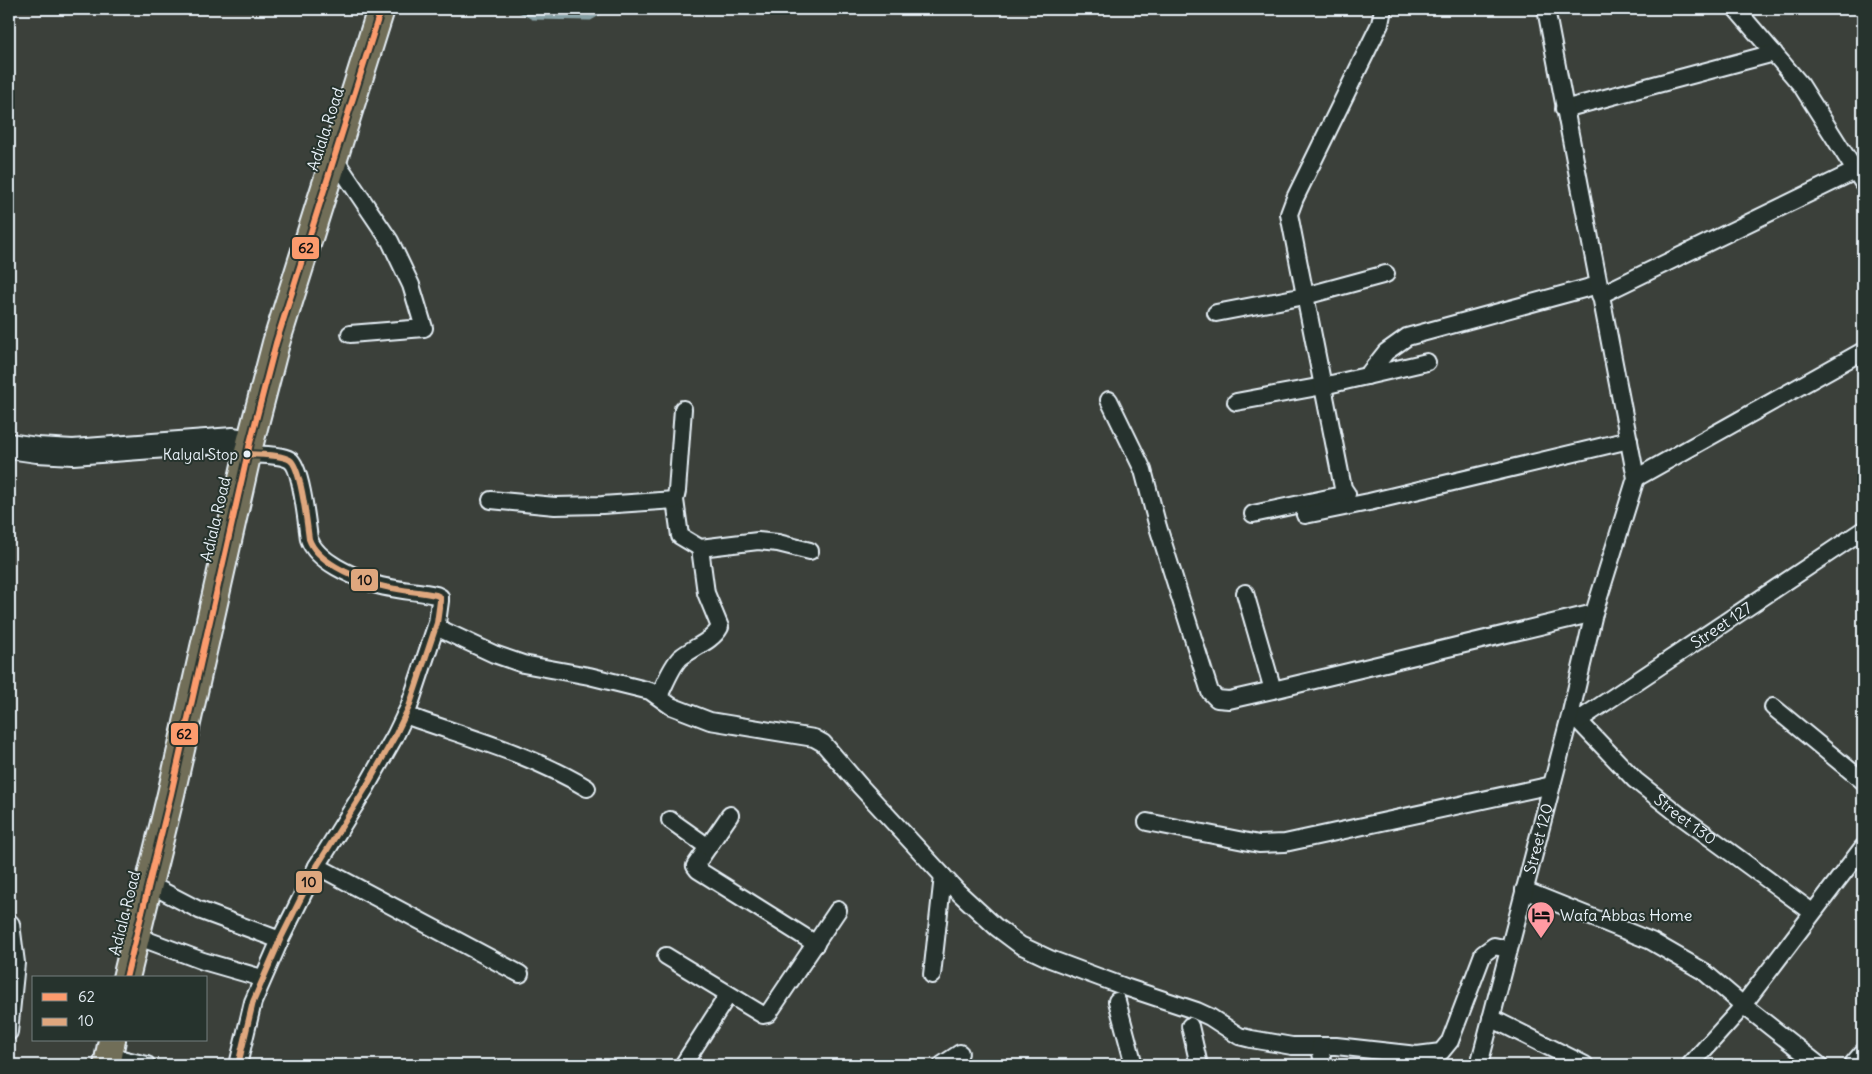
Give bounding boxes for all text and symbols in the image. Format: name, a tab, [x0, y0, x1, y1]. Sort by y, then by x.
street label: Adiala Road	[302, 85, 348, 173]
line badge: 62	[291, 236, 320, 260]
text: 62	[298, 239, 314, 257]
place label: Kalyal Stop	[163, 445, 238, 464]
marker: Kalyal Stop	[242, 449, 252, 459]
street label: Adiala Road	[196, 475, 234, 563]
line badge: 10	[350, 568, 379, 592]
text: 10	[358, 571, 372, 589]
street label: Street 127	[1687, 597, 1756, 653]
line badge: 62	[170, 722, 199, 746]
text: 62	[176, 725, 192, 743]
street label: Street 130	[1650, 789, 1720, 849]
street label: Street 120	[1519, 801, 1557, 876]
street label: Adiala Road	[104, 869, 144, 957]
line badge: 10	[295, 870, 323, 894]
text: 10	[302, 873, 316, 891]
hotel icon: Wafa Abbas Home	[1526, 900, 1556, 939]
place label: Wafa Abbas Home	[1560, 905, 1692, 925]
legend	[32, 976, 208, 1042]
text: 62	[78, 987, 95, 1006]
text: 10	[78, 1011, 94, 1030]

